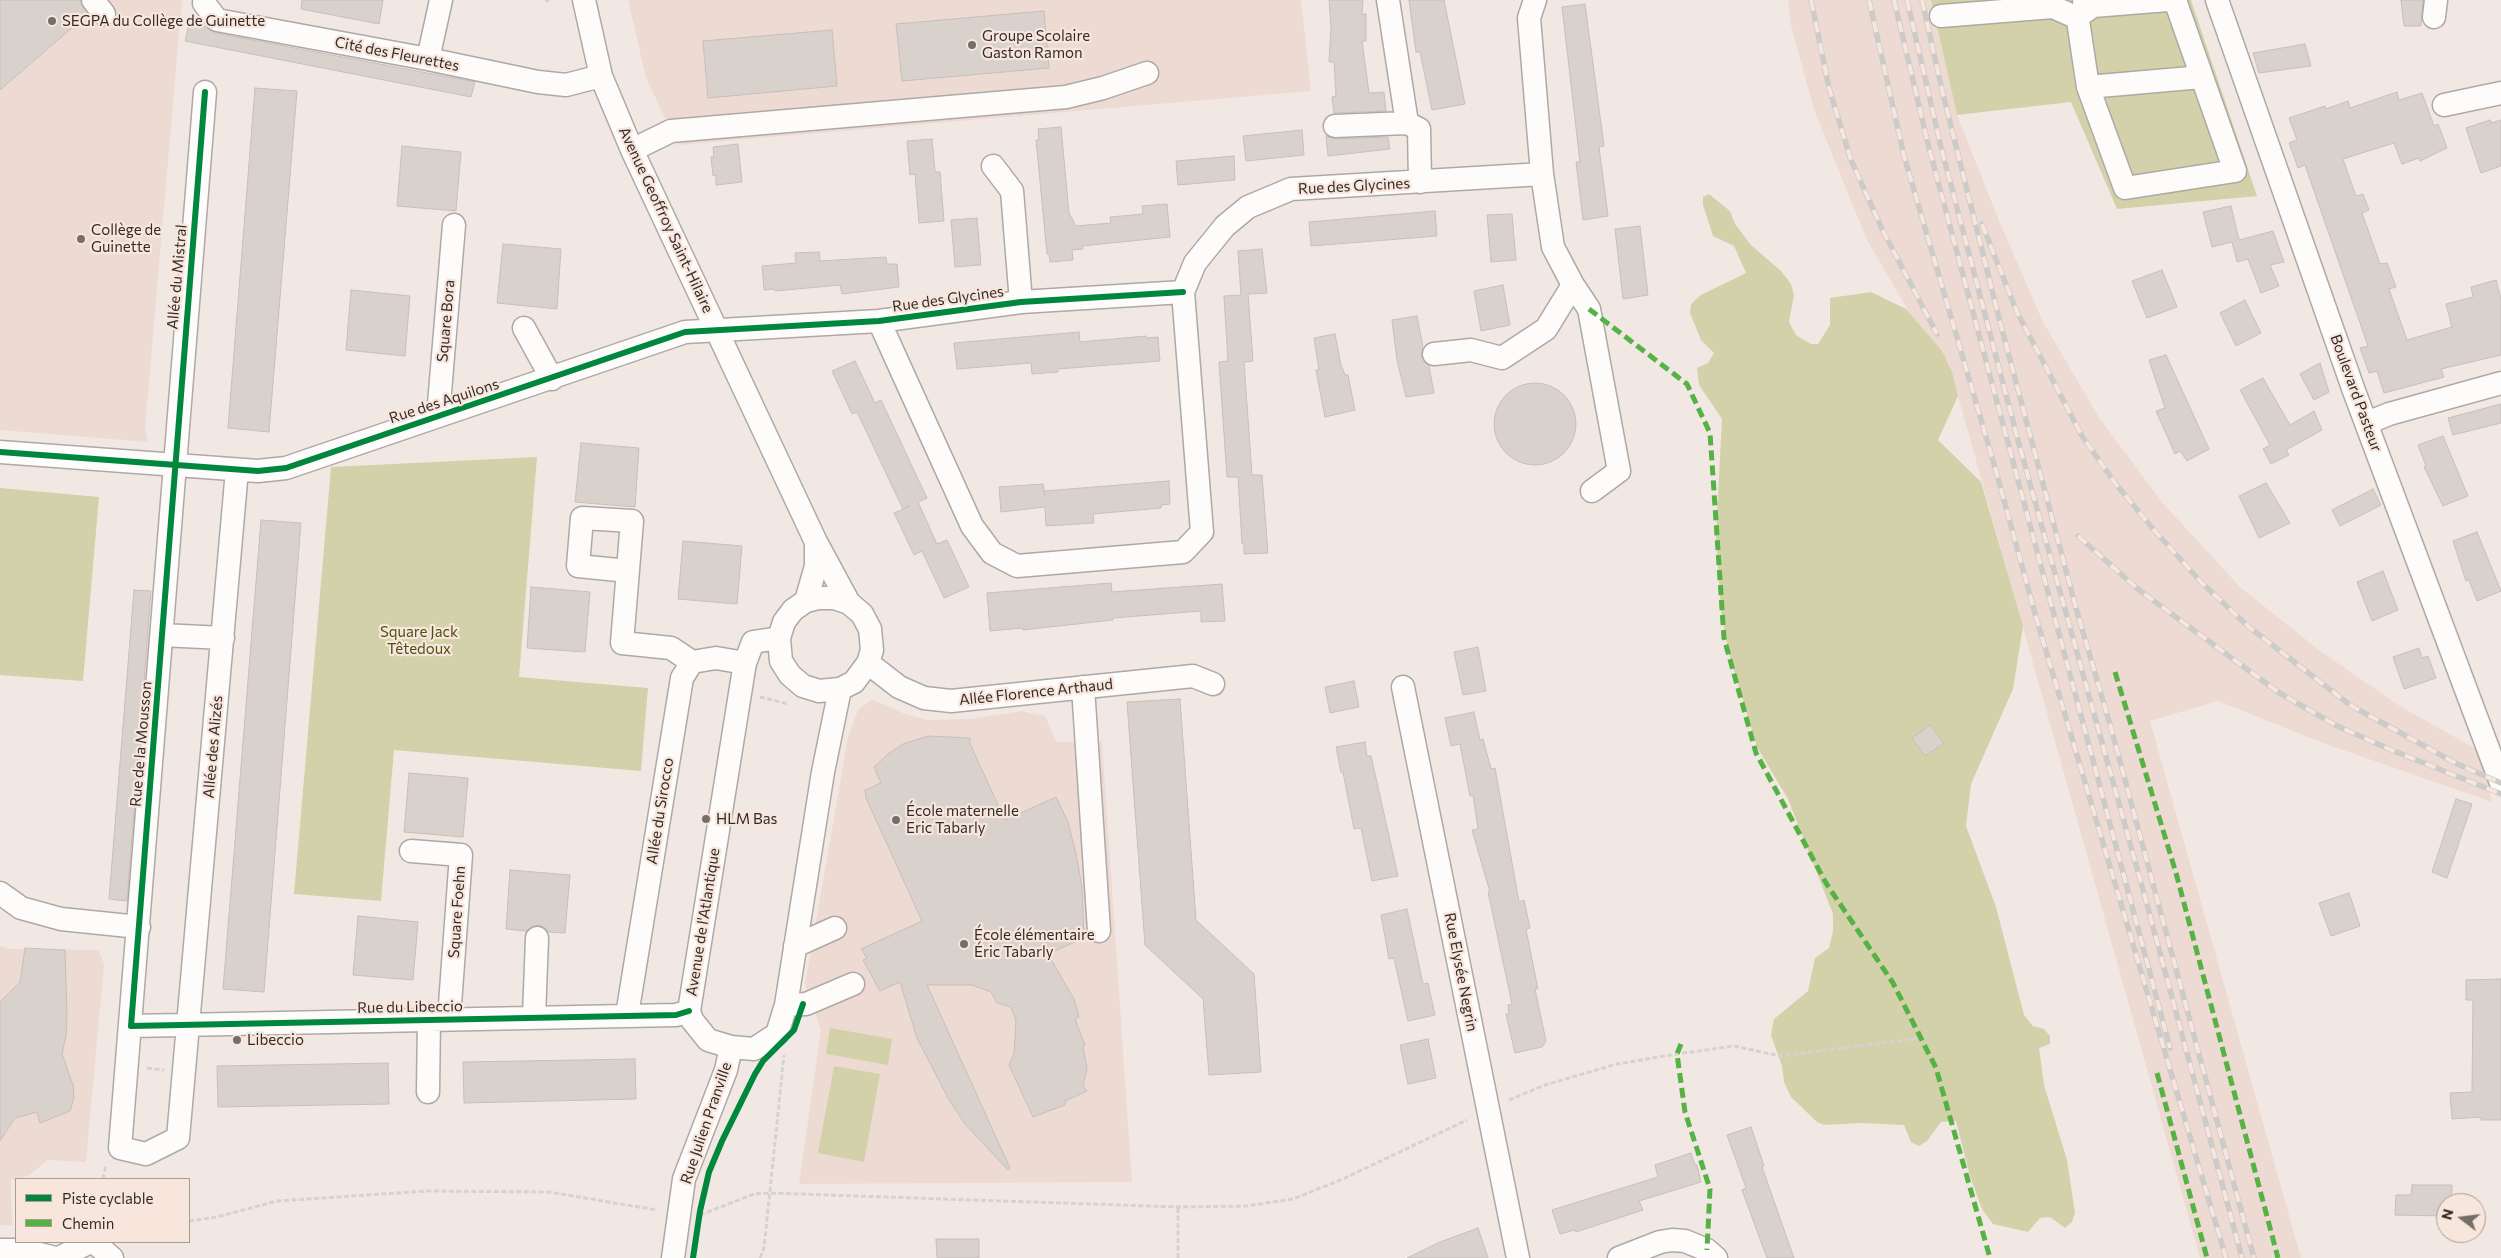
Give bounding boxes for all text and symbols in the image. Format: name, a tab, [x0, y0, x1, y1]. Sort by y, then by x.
place label: SEGPA du Collège de Guinette	[62, 12, 265, 30]
marker: SEGPA du Collège de Guinette	[46, 15, 58, 27]
place label: Groupe Scolaire Gaston Ramon	[982, 27, 1090, 62]
street label: Cité des Fleurettes	[333, 33, 461, 75]
marker: Groupe Scolaire Gaston Ramon	[966, 39, 978, 51]
street label: Avenue Geoffroy Saint-Hilaire	[615, 124, 717, 316]
street label: Rue des Glycines	[1297, 174, 1411, 198]
place label: Collège de Guinette	[91, 221, 161, 256]
street label: Allée du Mistral	[163, 224, 191, 330]
marker: Collège de Guinette	[75, 233, 87, 245]
street label: Square Bora	[433, 279, 459, 363]
street label: Rue des Glycines	[891, 282, 1005, 316]
street label: Boulevard Pasteur	[2326, 332, 2386, 454]
street label: Rue des Aquilons	[387, 375, 501, 427]
park label: Square Jack Têtedoux	[380, 623, 458, 658]
street label: Allée Florence Arthaud	[958, 675, 1114, 709]
street label: Rue de la Mousson	[127, 680, 155, 808]
street label: Allée des Alizés	[200, 695, 226, 799]
street label: Allée du Sirocco	[643, 756, 677, 866]
place label: École maternelle Eric Tabarly	[906, 802, 1019, 837]
place label: HLM Bas	[716, 810, 777, 828]
marker: HLM Bas	[700, 813, 712, 825]
marker: École maternelle Eric Tabarly	[890, 814, 902, 826]
street label: Avenue de l'Atlantique	[682, 847, 724, 997]
street label: Square Foehn	[445, 865, 469, 959]
street label: Rue Elysée Negrin	[1441, 911, 1481, 1033]
place label: École élémentaire Éric Tabarly	[974, 926, 1095, 961]
marker: École élémentaire Éric Tabarly	[958, 938, 970, 950]
street label: Rue du Libeccio	[357, 997, 463, 1017]
place label: Libeccio	[247, 1031, 304, 1049]
marker: Libeccio	[231, 1034, 243, 1046]
street label: Rue Julien Pranville	[677, 1060, 735, 1186]
legend	[15, 1178, 190, 1243]
text: Piste cyclable	[62, 1189, 153, 1207]
north arrow	[2436, 1193, 2486, 1243]
text: N	[2437, 1207, 2457, 1222]
text: Chemin	[62, 1214, 114, 1232]

